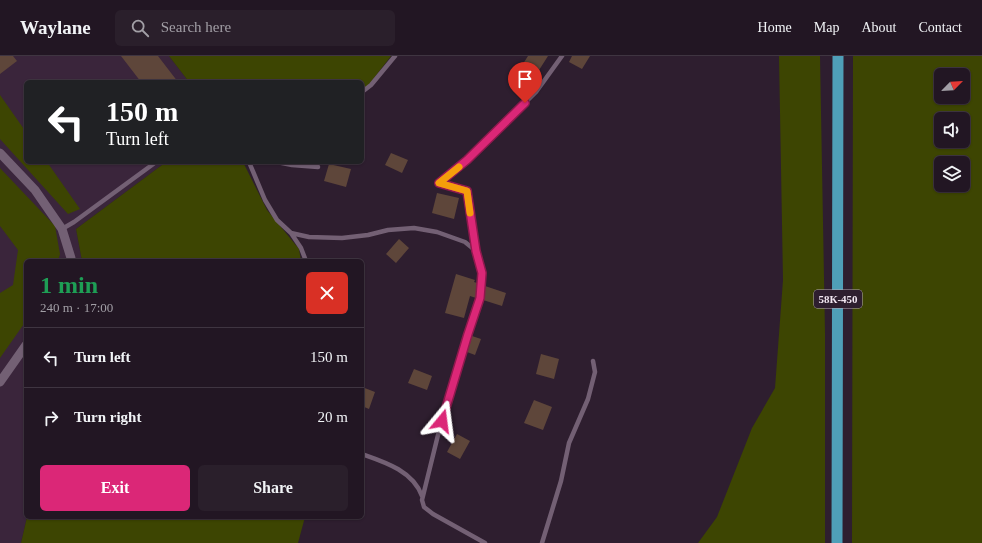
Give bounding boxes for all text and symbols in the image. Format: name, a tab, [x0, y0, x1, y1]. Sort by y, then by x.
search box	[115, 10, 395, 46]
text: Waylane	[20, 17, 91, 38]
icon: search	[129, 17, 151, 39]
text: Search here	[161, 19, 231, 35]
text: Home	[758, 20, 792, 35]
text: Map	[814, 20, 839, 35]
text: About	[861, 20, 896, 35]
text: Contact	[918, 20, 962, 35]
pin	[508, 62, 542, 103]
icon: arrive	[514, 68, 536, 90]
north arrow	[934, 68, 970, 104]
map controls	[934, 68, 970, 192]
icon: left	[40, 96, 92, 148]
text: 150 m	[106, 96, 178, 127]
button: sound	[934, 112, 970, 148]
text: Turn left	[106, 129, 169, 149]
button: layers	[934, 156, 970, 192]
text: 1 min	[40, 272, 98, 298]
button: close	[306, 272, 348, 314]
road number: 58К-450	[814, 290, 862, 308]
text: 240 m · 17:00	[40, 300, 113, 315]
icon: left	[40, 347, 62, 369]
text: Turn left	[74, 349, 131, 365]
text: 150 m	[310, 349, 348, 365]
position arrow	[421, 400, 463, 442]
icon: right	[40, 407, 62, 429]
text: Turn right	[74, 409, 141, 425]
text: 20 m	[318, 409, 348, 425]
button: Exit	[40, 465, 190, 511]
button: Share	[198, 465, 348, 511]

